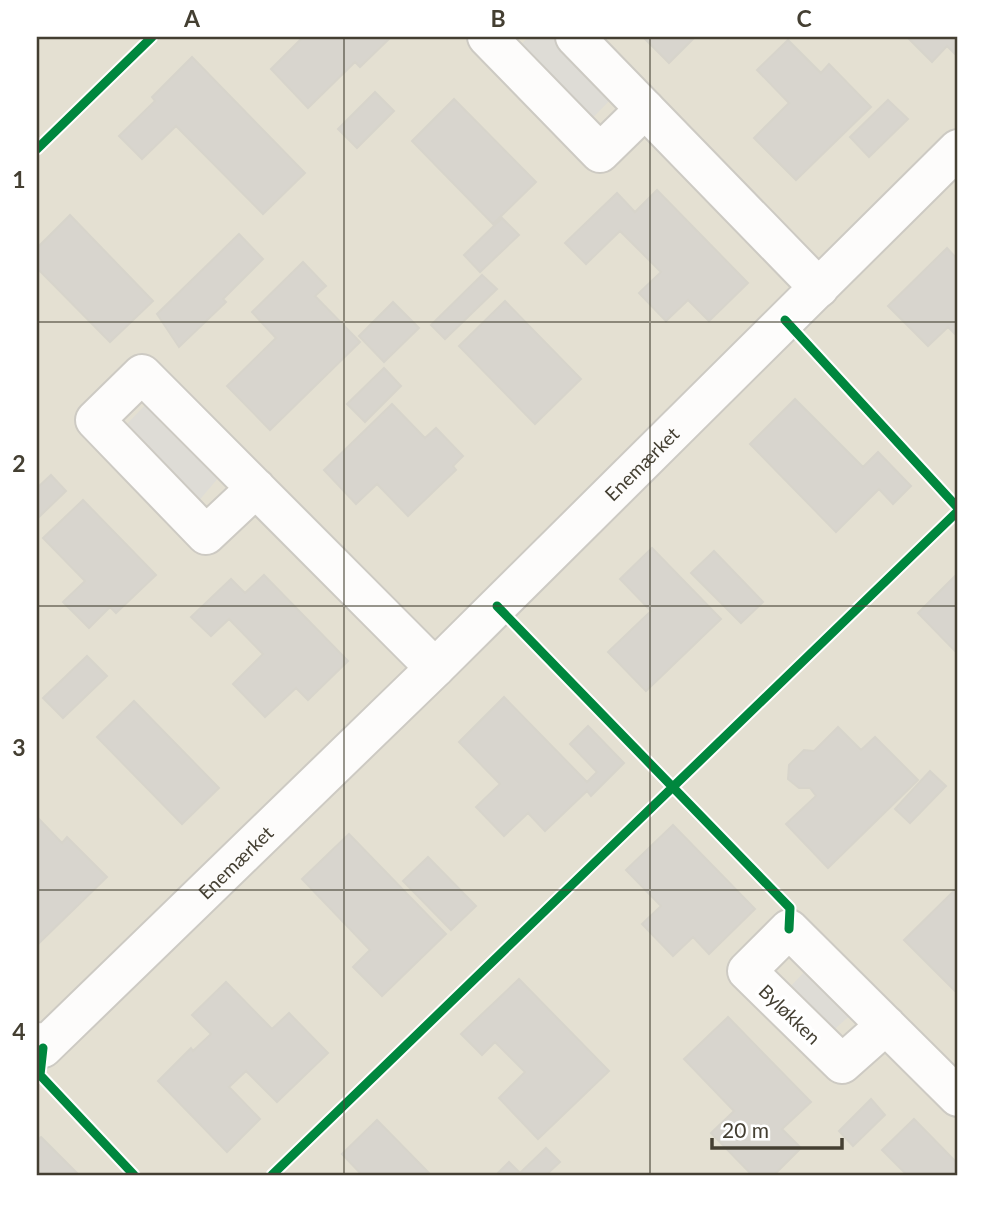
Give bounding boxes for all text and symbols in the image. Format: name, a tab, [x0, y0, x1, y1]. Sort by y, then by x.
text: A	[183, 4, 201, 32]
text: B	[490, 4, 506, 32]
text: C	[796, 4, 812, 32]
text: 1	[12, 165, 26, 193]
street label: Enemærket	[599, 422, 683, 505]
text: 2	[12, 449, 26, 477]
text: 3	[12, 733, 26, 761]
street label: Enemærket	[193, 820, 277, 903]
street label: Byløkken	[754, 979, 826, 1049]
text: 4	[12, 1017, 26, 1045]
scale bar	[712, 1107, 841, 1151]
text: 20 m	[722, 1117, 769, 1142]

